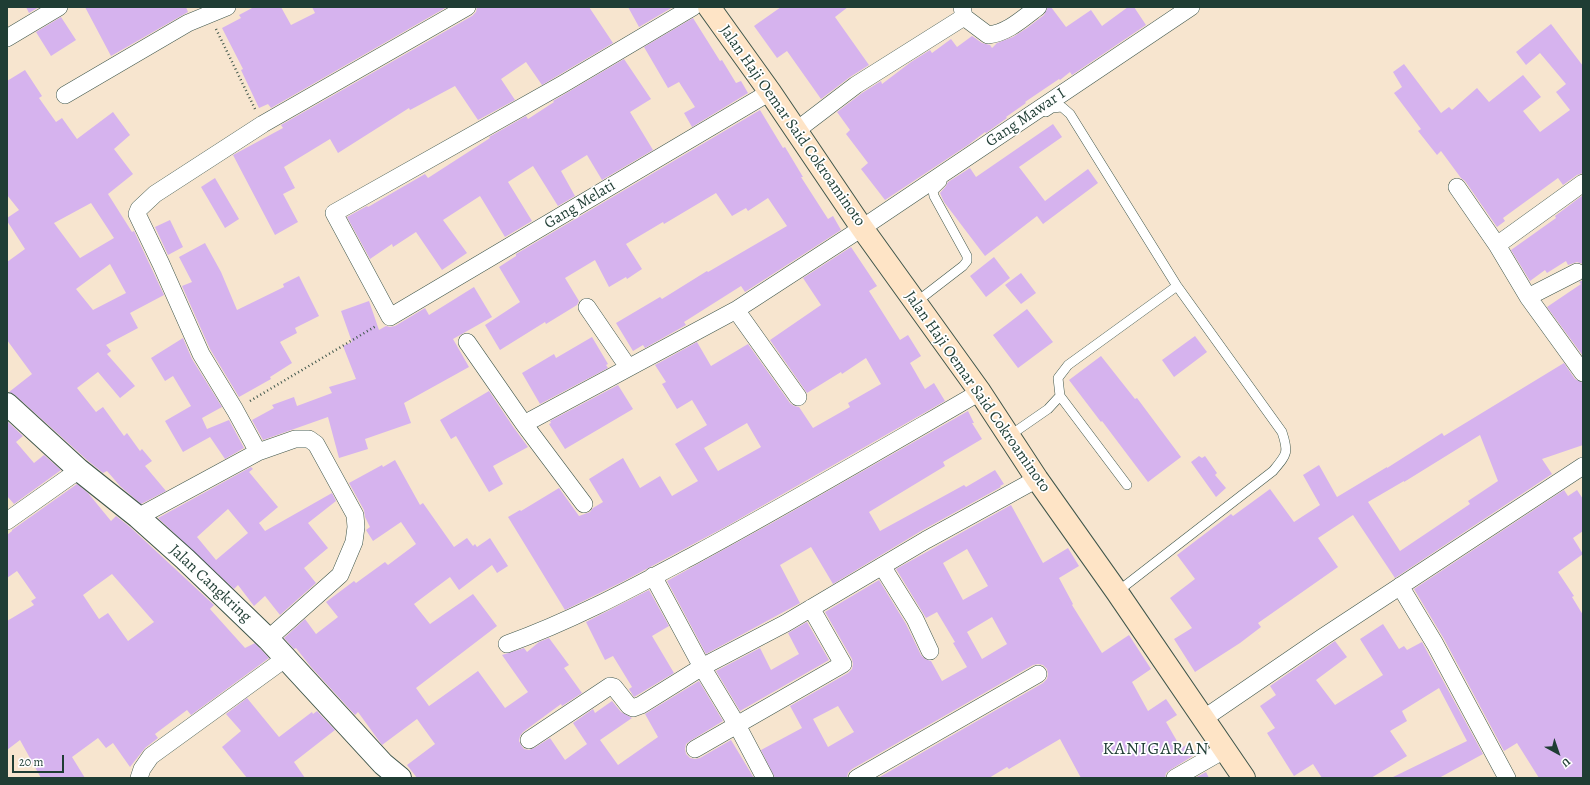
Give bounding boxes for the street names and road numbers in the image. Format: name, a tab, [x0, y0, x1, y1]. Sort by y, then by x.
street label: Jalan Haji Oemar Said Cokroaminoto	[715, 22, 869, 230]
street label: Gang Mawar I	[982, 84, 1070, 152]
street label: Gang Melati	[541, 176, 619, 234]
street label: Jalan Haji Oemar Said Cokroaminoto	[900, 288, 1054, 496]
street label: Jalan Cangkring	[165, 541, 255, 627]

